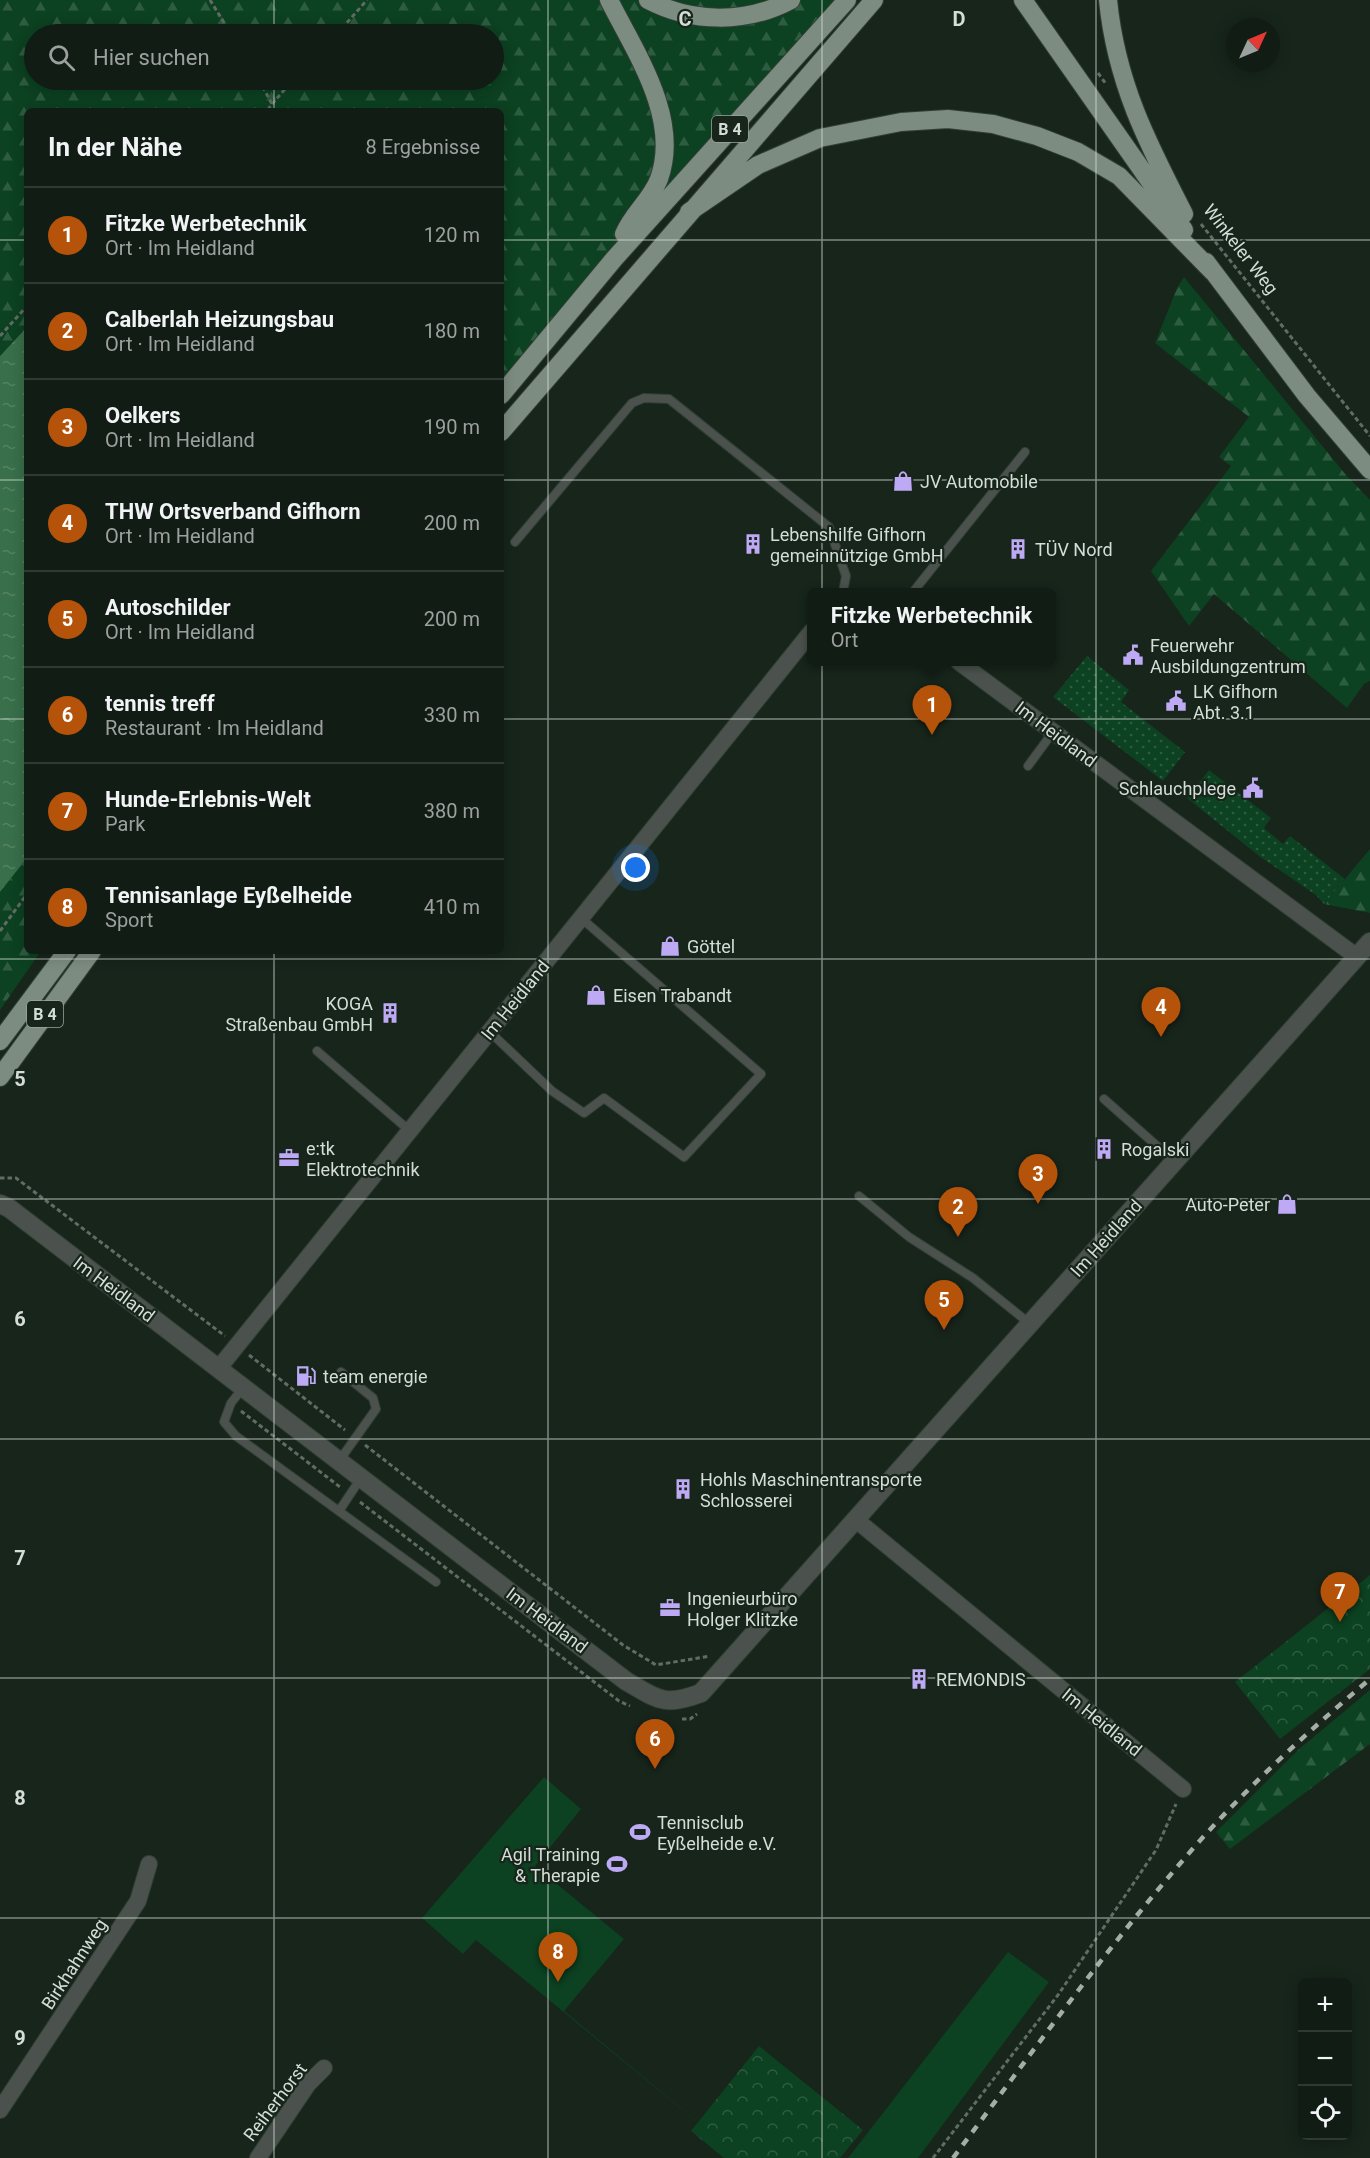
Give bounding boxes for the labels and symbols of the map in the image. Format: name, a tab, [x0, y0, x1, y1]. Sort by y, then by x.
text: C	[678, 7, 692, 31]
text: D	[953, 7, 966, 31]
north arrow	[1226, 18, 1280, 72]
road number: B 4	[712, 116, 748, 142]
street label: Winkeler Weg	[1199, 200, 1283, 298]
shop icon: JV Automobile	[891, 469, 915, 493]
place label: JV Automobile	[920, 471, 1038, 492]
place label: Lebenshilfe Gifhorn gemeinnützige GmbH	[770, 524, 943, 566]
building icon: Lebenshilfe Gifhorn gemeinnützige GmbH	[741, 532, 765, 556]
building icon: TÜV Nord	[1006, 537, 1030, 561]
place label: TÜV Nord	[1035, 539, 1113, 560]
place label: Feuerwehr Ausbildungzentrum	[1150, 635, 1306, 677]
public building icon: Feuerwehr Ausbildungzentrum	[1121, 643, 1145, 667]
place label: LK Gifhorn Abt. 3.1	[1193, 681, 1278, 723]
pin: 1	[912, 686, 952, 735]
public building icon: LK Gifhorn Abt. 3.1	[1164, 689, 1188, 713]
street label: Im Heidland	[1011, 697, 1101, 771]
public building icon: Schlauchplege	[1241, 776, 1265, 800]
place label: Schlauchplege	[1119, 778, 1236, 799]
your location	[621, 853, 650, 882]
shop icon: Göttel	[658, 934, 682, 958]
place label: Göttel	[687, 936, 735, 957]
street label: Im Heidland	[477, 956, 553, 1044]
shop icon: Eisen Trabandt	[584, 983, 608, 1007]
place label: Eisen Trabandt	[613, 985, 732, 1006]
pin: 4	[1142, 988, 1180, 1037]
place label: KOGA Straßenbau GmbH	[225, 993, 373, 1035]
road number: B 4	[27, 1001, 63, 1027]
building icon: KOGA Straßenbau GmbH	[378, 1001, 402, 1025]
text: 5	[14, 1067, 26, 1091]
building icon: Rogalski	[1092, 1137, 1116, 1161]
place label: e:tk Elektrotechnik	[306, 1138, 420, 1180]
place label: Rogalski	[1121, 1139, 1189, 1160]
office icon: e:tk Elektrotechnik	[277, 1146, 301, 1170]
pin: 3	[1018, 1154, 1058, 1204]
pin: 2	[938, 1188, 978, 1237]
shop icon: Auto-Peter	[1275, 1192, 1299, 1216]
place label: Auto-Peter	[1185, 1194, 1270, 1215]
street label: Im Heidland	[1066, 1195, 1146, 1281]
street label: Im Heidland	[69, 1252, 159, 1326]
pin: 5	[924, 1280, 964, 1330]
text: 6	[14, 1307, 26, 1331]
fuel station icon: team energie	[294, 1364, 318, 1388]
place label: team energie	[323, 1366, 427, 1387]
place label: Hohls Maschinentransporte Schlosserei	[700, 1469, 922, 1511]
building icon: Hohls Maschinentransporte Schlosserei	[671, 1477, 695, 1501]
text: 7	[14, 1546, 26, 1570]
pin: 7	[1320, 1572, 1360, 1622]
street label: Im Heidland	[502, 1583, 592, 1657]
place label: Ingenieurbüro Holger Klitzke	[687, 1588, 798, 1630]
office icon: Ingenieurbüro Holger Klitzke	[658, 1596, 682, 1620]
building icon: REMONDIS	[907, 1667, 931, 1691]
place label: REMONDIS	[936, 1669, 1026, 1690]
street label: Im Heidland	[1058, 1684, 1146, 1760]
pin: 6	[636, 1720, 674, 1769]
text: 8	[14, 1786, 26, 1810]
place label: Tennisclub Eyßelheide e.V.	[657, 1812, 777, 1854]
sports icon: Tennisclub Eyßelheide e.V.	[628, 1820, 652, 1844]
place label: Agil Training & Therapie	[501, 1844, 600, 1886]
sports icon: Agil Training & Therapie	[605, 1852, 629, 1876]
street label: Birkhahnweg	[37, 1915, 111, 2013]
pin: 8	[538, 1932, 578, 1982]
text: 9	[14, 2026, 26, 2050]
street label: Reiherhorst	[239, 2059, 311, 2145]

